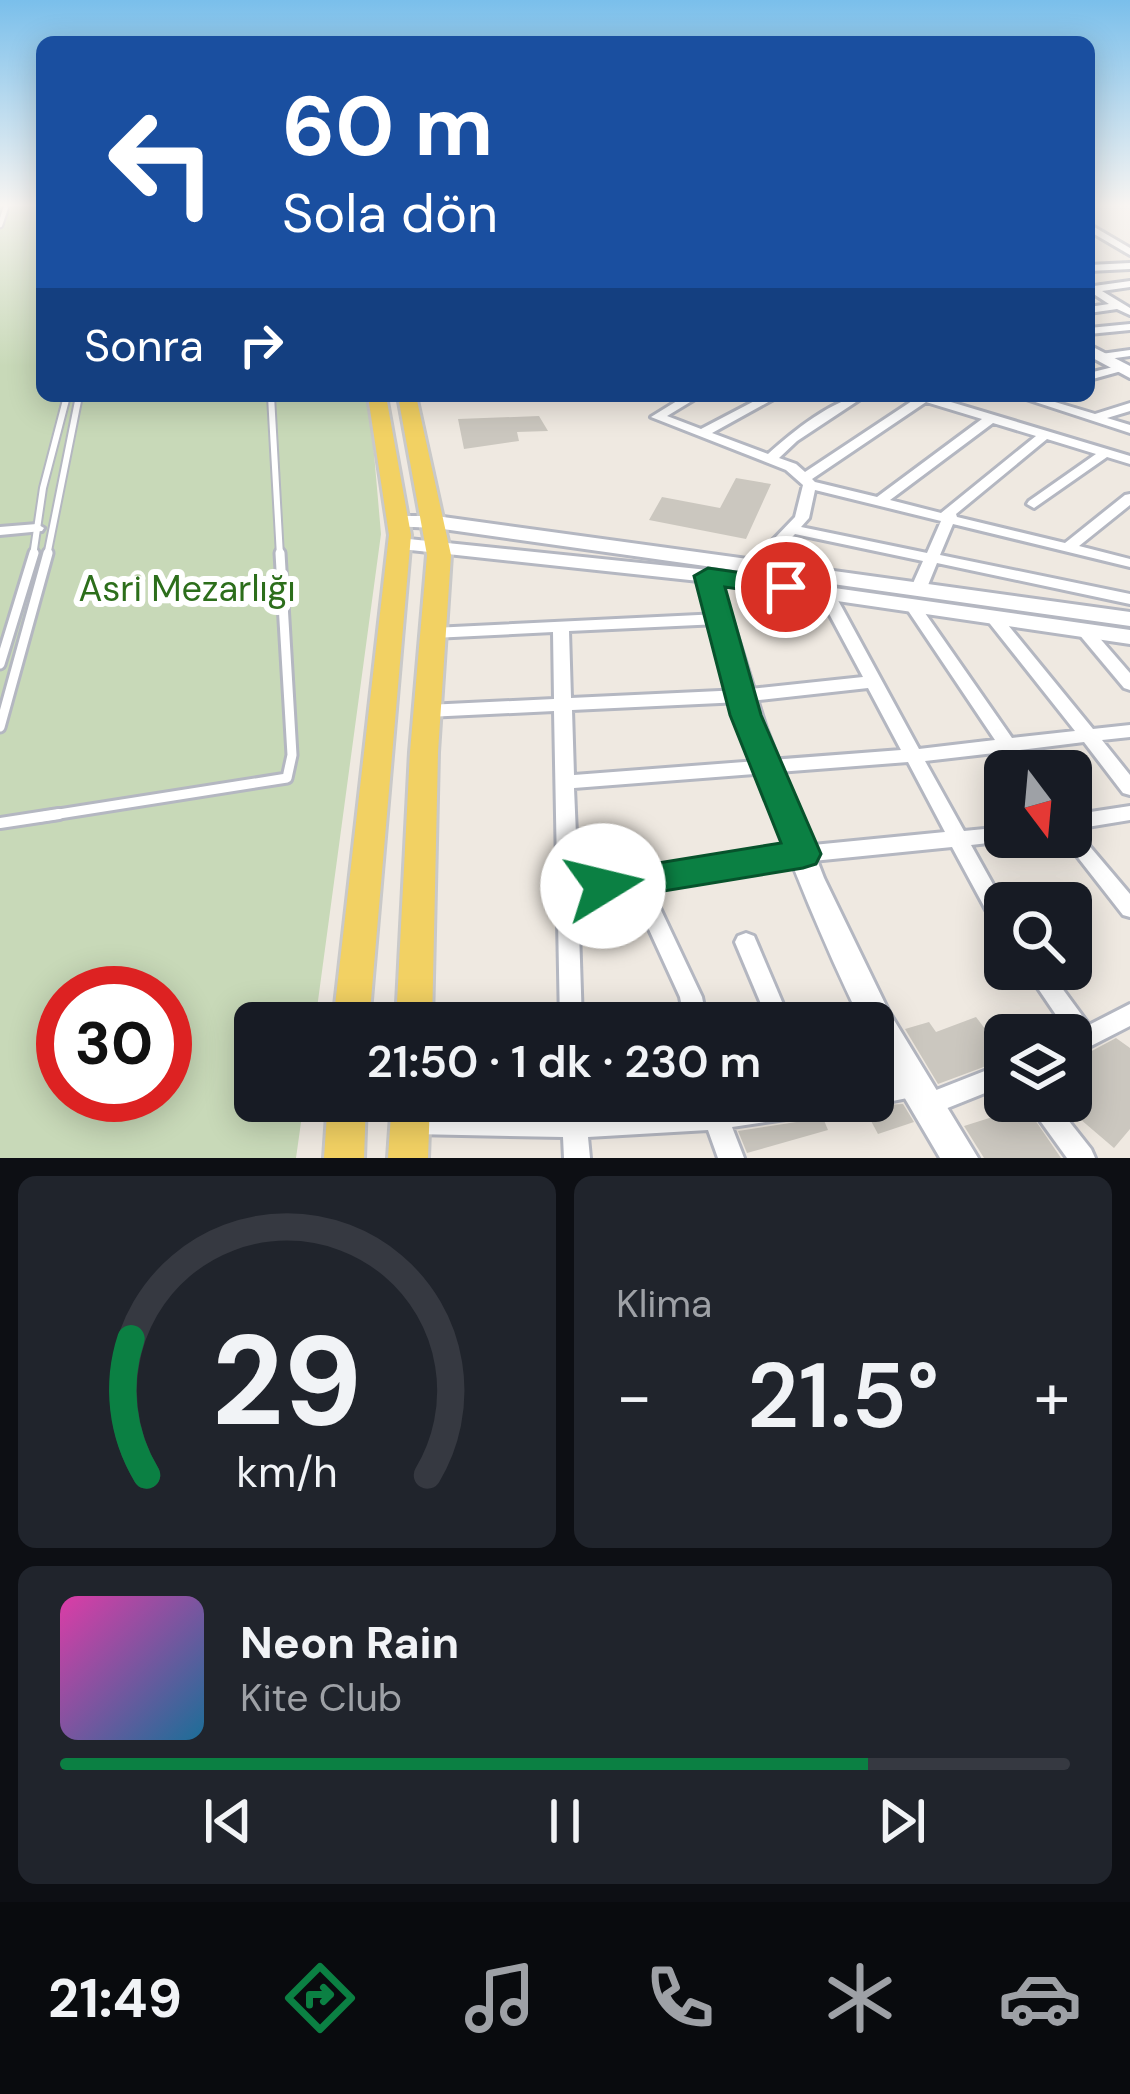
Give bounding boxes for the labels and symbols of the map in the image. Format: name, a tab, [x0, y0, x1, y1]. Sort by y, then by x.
pin	[735, 536, 837, 638]
park label: Asri Mezarlığı	[78, 565, 296, 612]
north arrow	[984, 750, 1092, 858]
position arrow	[540, 823, 666, 949]
speed limit sign: 30	[36, 966, 192, 1122]

